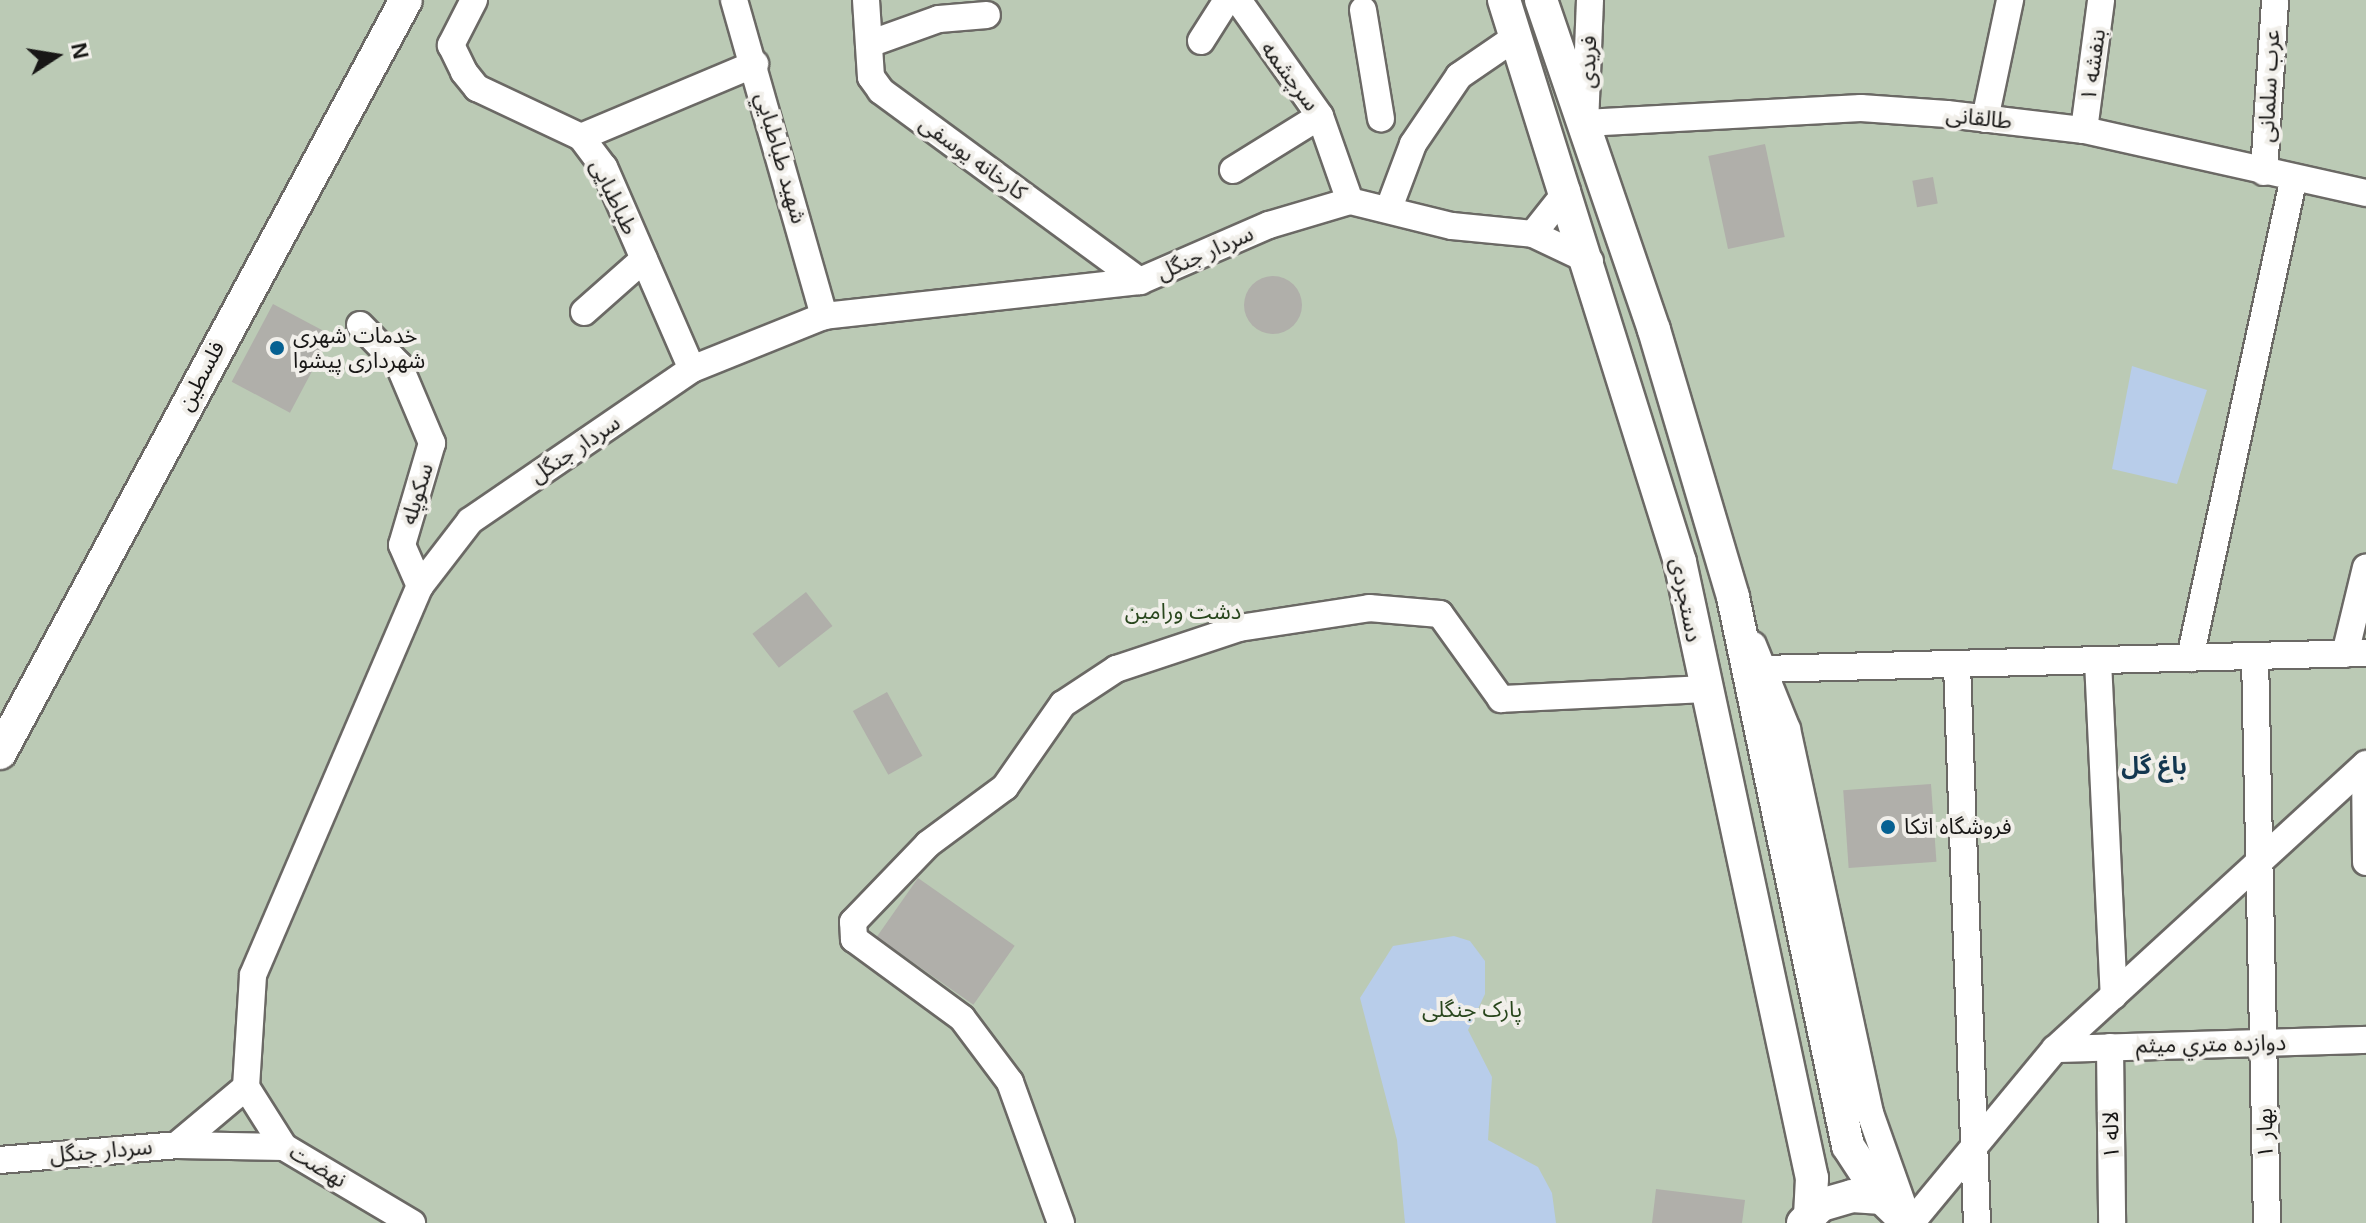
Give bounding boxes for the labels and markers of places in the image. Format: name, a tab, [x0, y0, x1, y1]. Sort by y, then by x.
place label: خدمات شهری شهرداری پیشوا	[293, 322, 425, 374]
marker: خدمات شهری شهرداری پیشوا	[268, 339, 286, 357]
place label: فروشگاه اتکا	[1904, 814, 2012, 840]
marker: فروشگاه اتکا	[1879, 818, 1897, 836]

